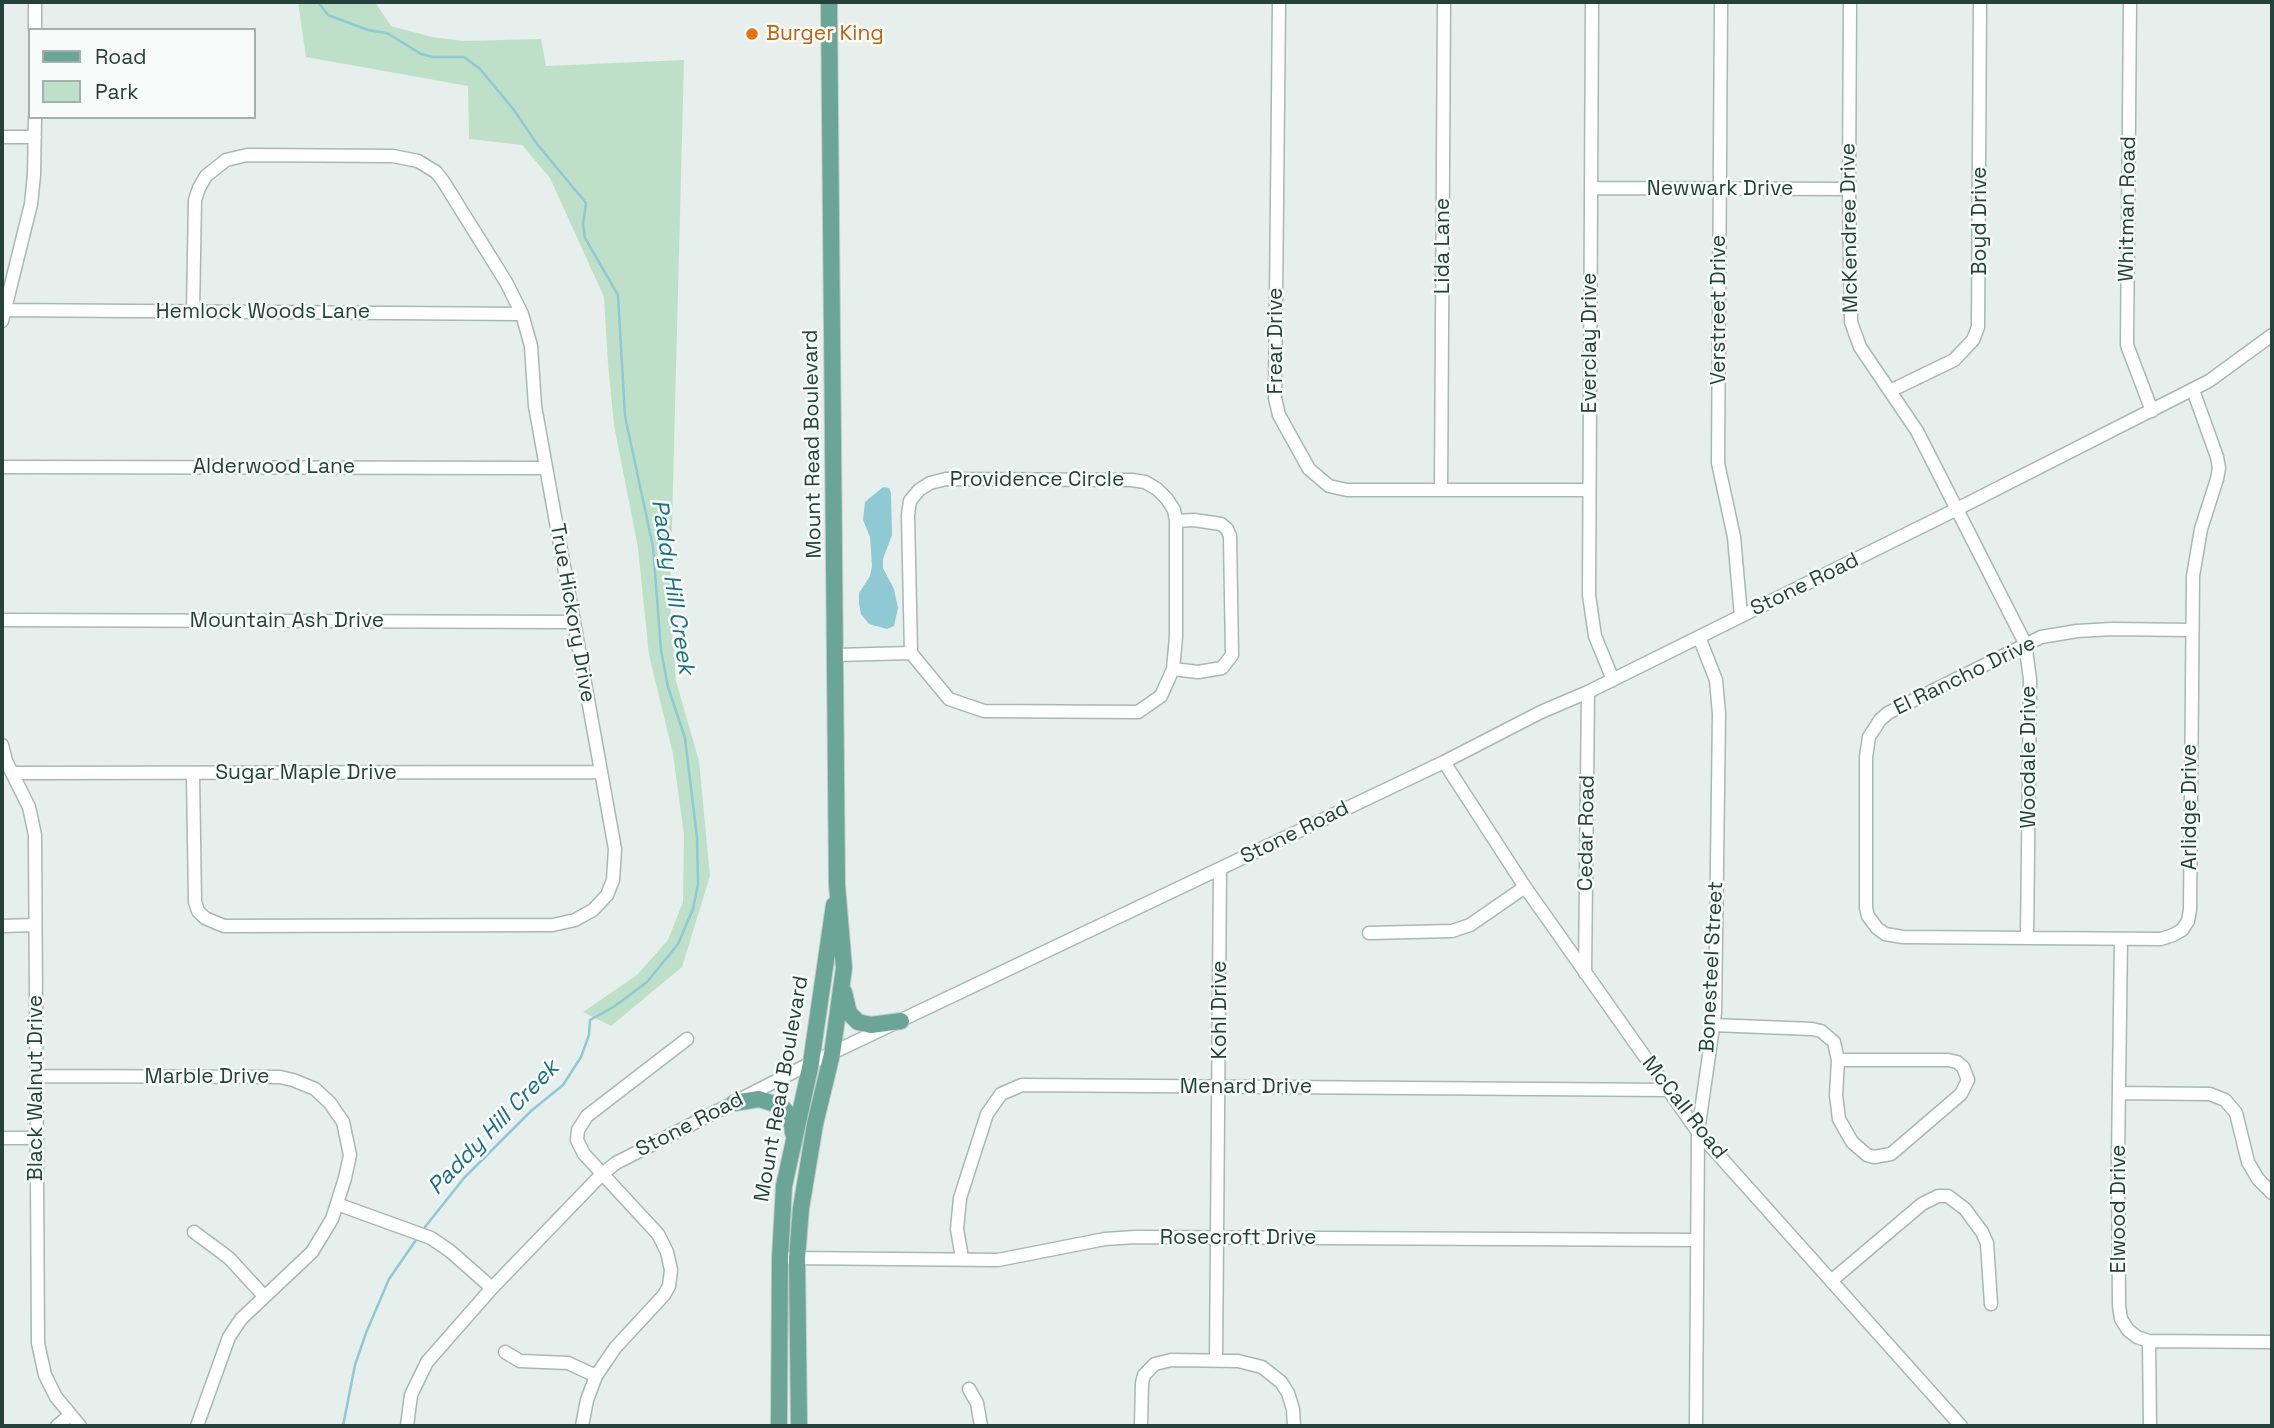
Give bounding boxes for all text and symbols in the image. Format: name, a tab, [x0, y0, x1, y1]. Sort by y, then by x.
place label: Burger King	[766, 21, 884, 47]
marker: Burger King	[744, 26, 760, 42]
legend	[28, 28, 256, 119]
text: Road	[95, 43, 147, 70]
text: Park	[95, 78, 139, 105]
street label: Whitman Road	[2114, 136, 2142, 282]
street label: McKendree Drive	[1836, 143, 1864, 313]
street label: Boyd Drive	[1967, 167, 1993, 275]
street label: Newwark Drive	[1647, 176, 1793, 202]
street label: Lida Lane	[1430, 198, 1456, 294]
street label: Verstreet Drive	[1706, 235, 1732, 385]
street label: Everclay Drive	[1577, 273, 1603, 413]
street label: Frear Drive	[1263, 287, 1289, 395]
street label: Hemlock Woods Lane	[156, 299, 370, 325]
street label: Mount Read Boulevard	[798, 329, 828, 559]
street label: Alderwood Lane	[193, 454, 355, 480]
street label: Providence Circle	[950, 467, 1124, 493]
water label: Paddy Hill Creek	[645, 498, 699, 676]
street label: True Hickory Drive	[544, 522, 600, 704]
street label: Stone Road	[1747, 548, 1863, 622]
street label: Mountain Ash Drive	[190, 608, 384, 634]
street label: El Rancho Drive	[1890, 631, 2040, 721]
street label: Woodale Drive	[2016, 686, 2042, 828]
street label: Arlidge Drive	[2177, 744, 2203, 870]
street label: Sugar Maple Drive	[215, 760, 397, 786]
street label: Cedar Road	[1573, 775, 1601, 891]
street label: Stone Road	[1237, 796, 1353, 870]
street label: Bonesteel Street	[1695, 881, 1729, 1053]
street label: Kohl Drive	[1207, 960, 1233, 1060]
street label: Mount Read Boulevard	[750, 974, 814, 1204]
street label: Black Walnut Drive	[23, 995, 49, 1181]
street label: McCall Road	[1636, 1052, 1732, 1164]
water label: Paddy Hill Creek	[423, 1055, 565, 1201]
street label: Marble Drive	[145, 1064, 269, 1090]
street label: Menard Drive	[1180, 1074, 1312, 1100]
street label: Stone Road	[632, 1087, 748, 1163]
street label: Elwood Drive	[2106, 1145, 2132, 1273]
street label: Rosecroft Drive	[1160, 1225, 1316, 1251]

